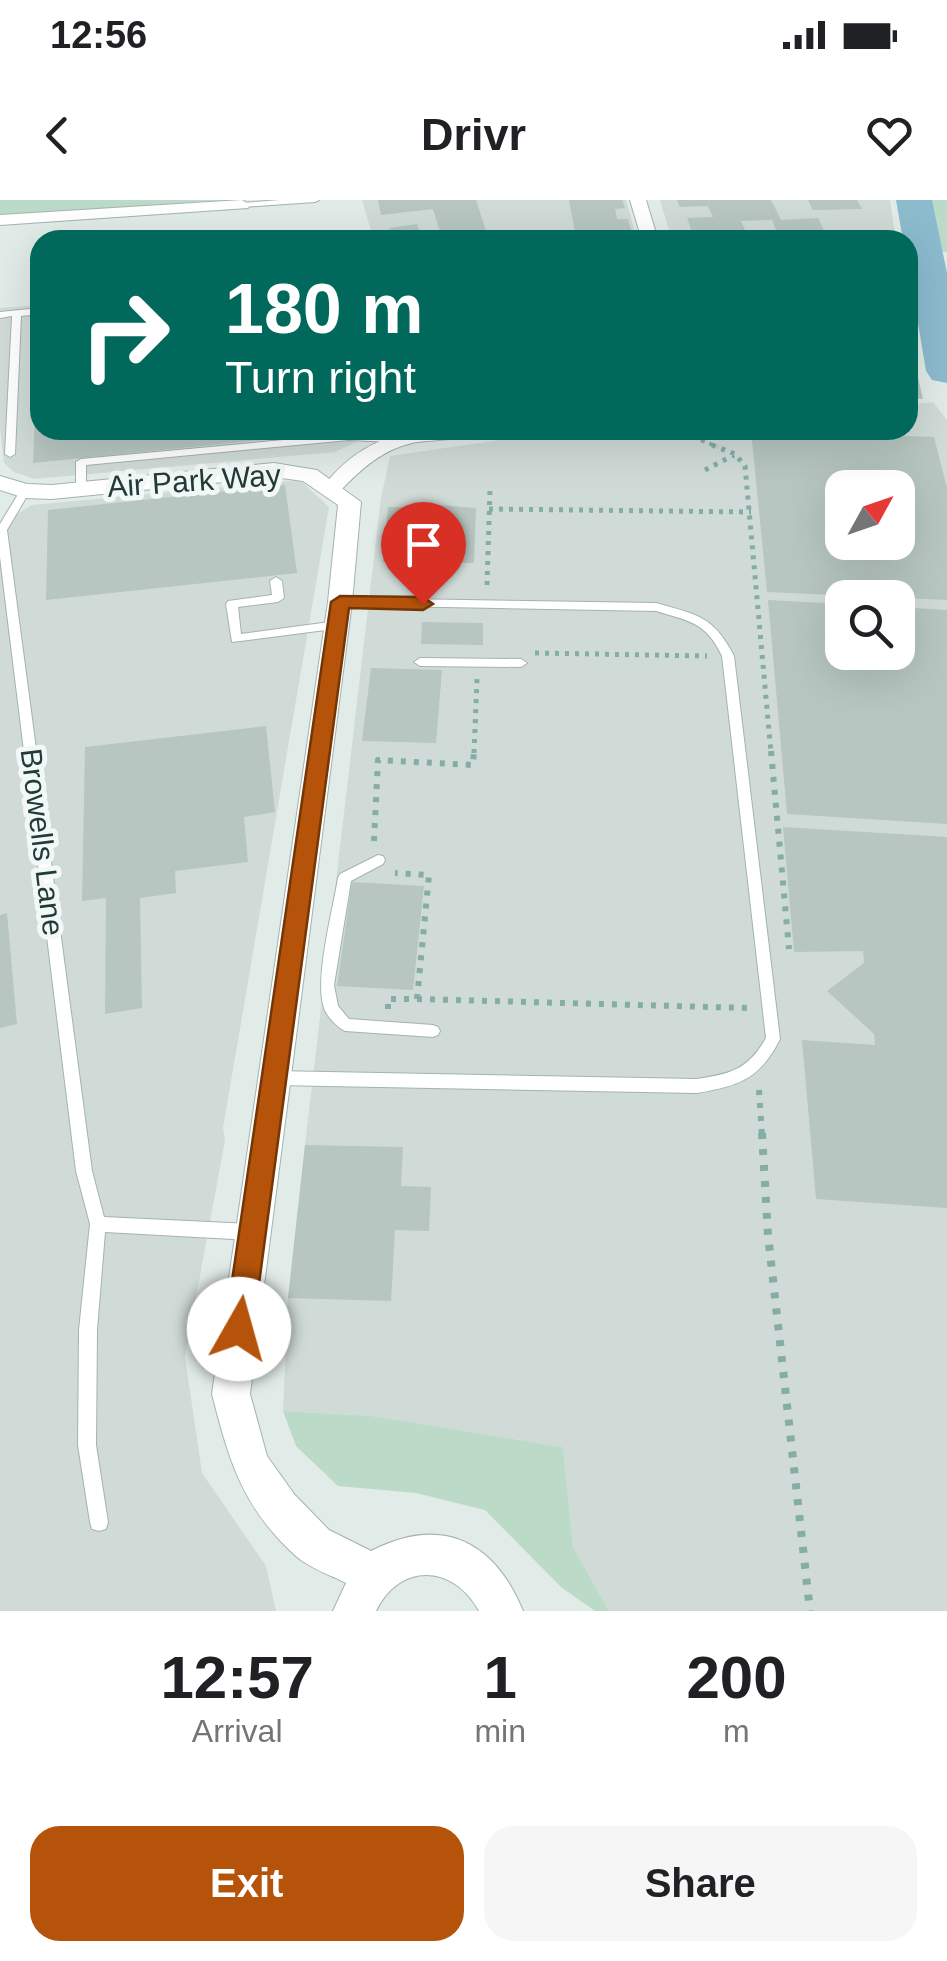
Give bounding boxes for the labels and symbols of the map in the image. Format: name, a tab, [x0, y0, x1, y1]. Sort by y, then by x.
street label: Air Park Way	[106, 458, 282, 503]
north arrow	[825, 470, 915, 560]
pin	[381, 502, 466, 605]
street label: Browells Lane	[15, 746, 70, 937]
position arrow	[187, 1277, 291, 1381]

